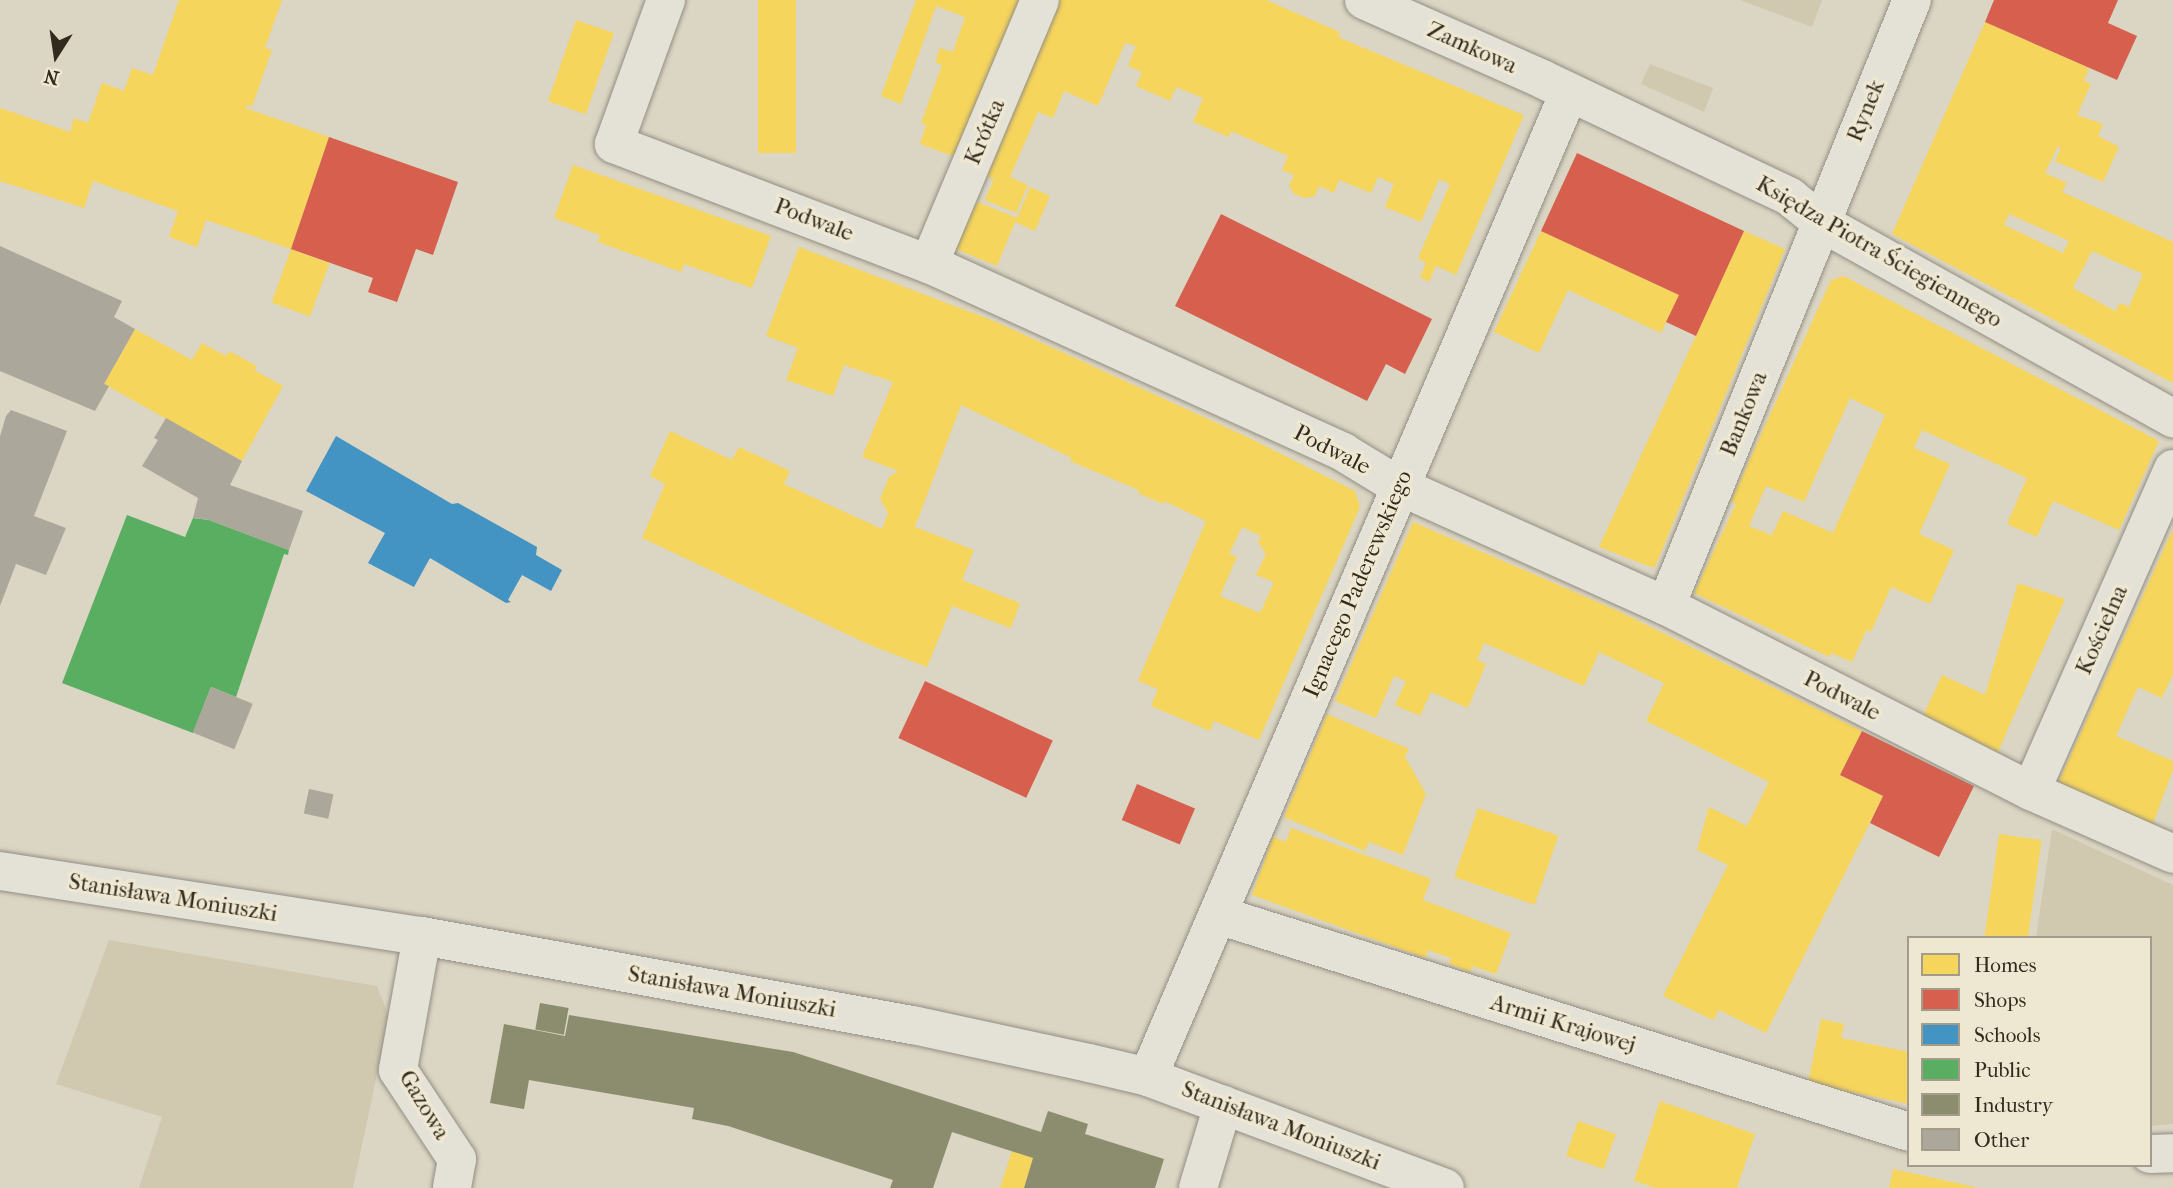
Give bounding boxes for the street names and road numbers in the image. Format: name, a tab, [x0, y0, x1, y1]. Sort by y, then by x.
street label: Zamkowa	[1423, 16, 1521, 80]
street label: Rynek	[1841, 76, 1891, 146]
street label: Krótka	[959, 95, 1011, 169]
street label: Księdza Piotra Ściegiennego	[1751, 170, 2007, 334]
street label: Podwale	[771, 192, 857, 248]
street label: Bankowa	[1715, 368, 1773, 460]
street label: Podwale	[1289, 419, 1375, 481]
street label: Ignacego Paderewskiego	[1298, 466, 1418, 702]
street label: Kościelna	[2070, 581, 2134, 679]
street label: Podwale	[1799, 665, 1885, 727]
street label: Stanisława Moniuszki	[67, 868, 279, 928]
street label: Stanisława Moniuszki	[626, 960, 838, 1024]
street label: Armii Krajowej	[1487, 989, 1639, 1059]
street label: Gazowa	[393, 1065, 455, 1145]
street label: Stanisława Moniuszki	[1178, 1075, 1384, 1177]

